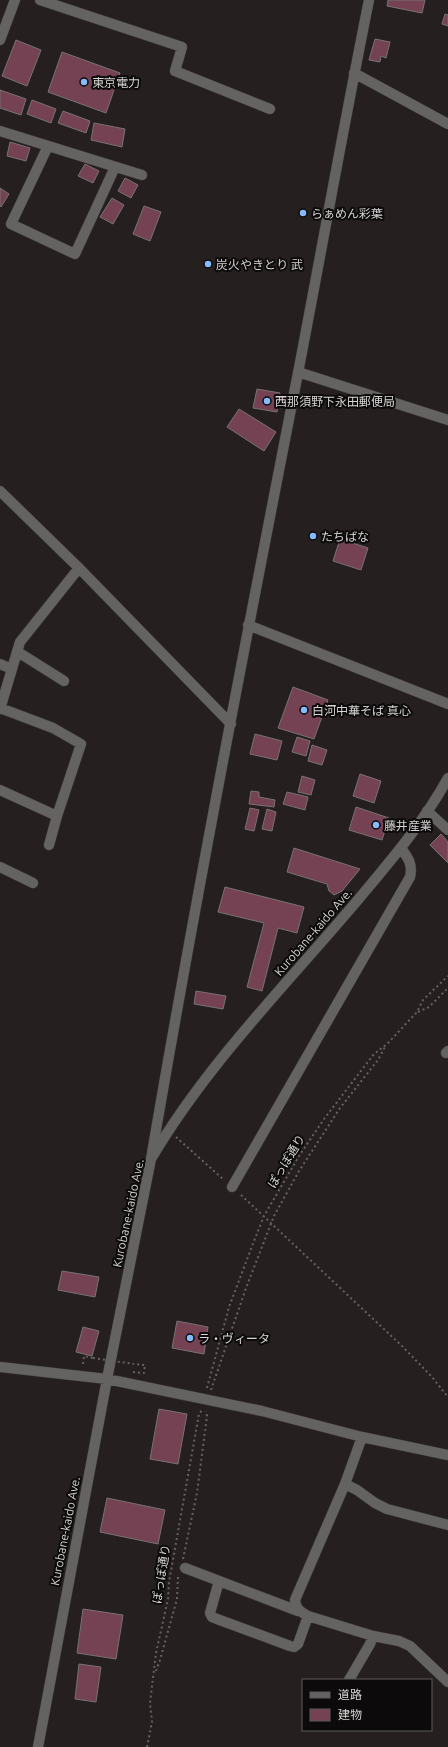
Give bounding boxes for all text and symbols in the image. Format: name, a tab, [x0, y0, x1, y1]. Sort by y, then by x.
place label: 東京電力	[92, 76, 140, 89]
marker: 東京電力	[79, 77, 89, 87]
place label: らぁめん彩葉	[311, 207, 383, 220]
marker: らぁめん彩葉	[298, 208, 308, 218]
place label: 炭火やきとり 武	[216, 258, 303, 271]
marker: 炭火やきとり 武	[203, 259, 213, 269]
place label: 西那須野下永田郵便局	[275, 395, 395, 408]
marker: 西那須野下永田郵便局	[262, 396, 272, 406]
place label: たちばな	[321, 530, 369, 543]
marker: たちばな	[308, 531, 318, 541]
place label: 白河中華そば 真心	[312, 704, 411, 717]
marker: 白河中華そば 真心	[299, 705, 309, 715]
place label: 藤井産業	[384, 819, 432, 832]
marker: 藤井産業	[371, 820, 381, 830]
street label: Kurobane-kaido Ave.	[272, 886, 354, 978]
street label: ぽっぽ通り	[265, 1132, 307, 1190]
street label: Kurobane-kaido Ave.	[110, 1157, 146, 1269]
place label: ラ・ヴィータ	[198, 1332, 270, 1345]
marker: ラ・ヴィータ	[185, 1333, 195, 1343]
street label: Kurobane-kaido Ave.	[48, 1475, 82, 1587]
street label: ぽっぽ通り	[150, 1543, 172, 1605]
legend	[302, 1679, 432, 1731]
text: 道路	[338, 1688, 362, 1701]
text: 建物	[338, 1708, 362, 1721]

